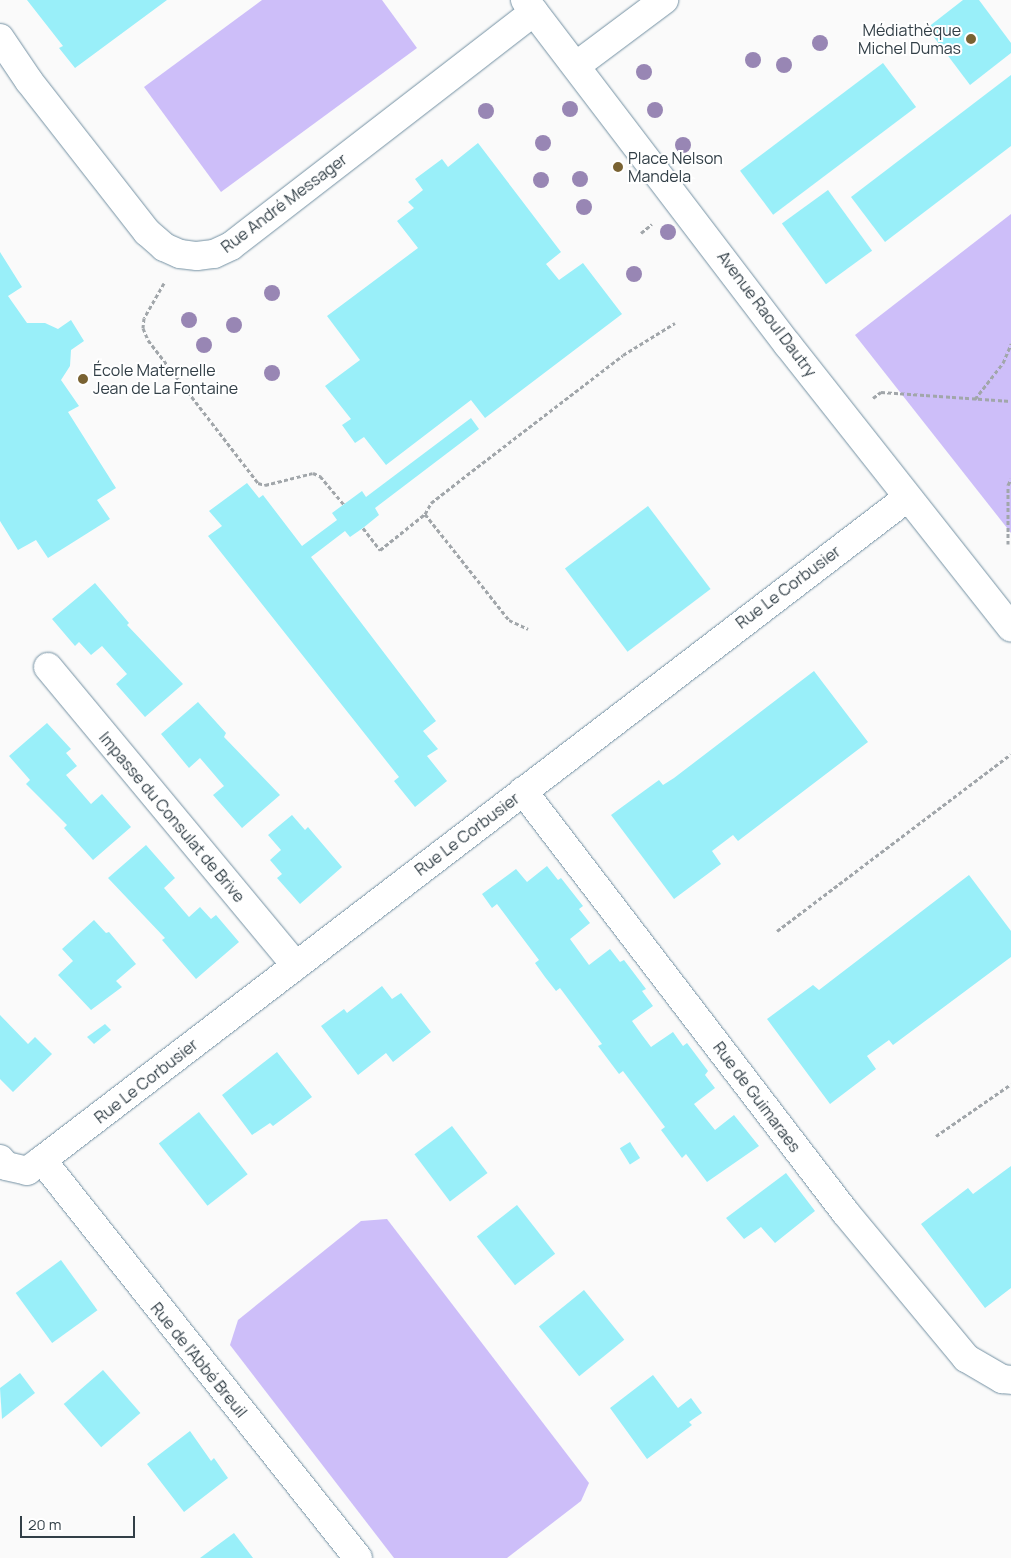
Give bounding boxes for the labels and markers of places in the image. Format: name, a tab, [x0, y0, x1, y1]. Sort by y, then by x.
place label: Médiathèque Michel Dumas	[858, 20, 961, 58]
marker: Médiathèque Michel Dumas	[965, 33, 977, 45]
place label: Place Nelson Mandela	[628, 148, 723, 186]
marker: Place Nelson Mandela	[612, 161, 624, 173]
place label: École Maternelle Jean de La Fontaine	[93, 360, 238, 398]
marker: École Maternelle Jean de La Fontaine	[77, 373, 89, 385]

